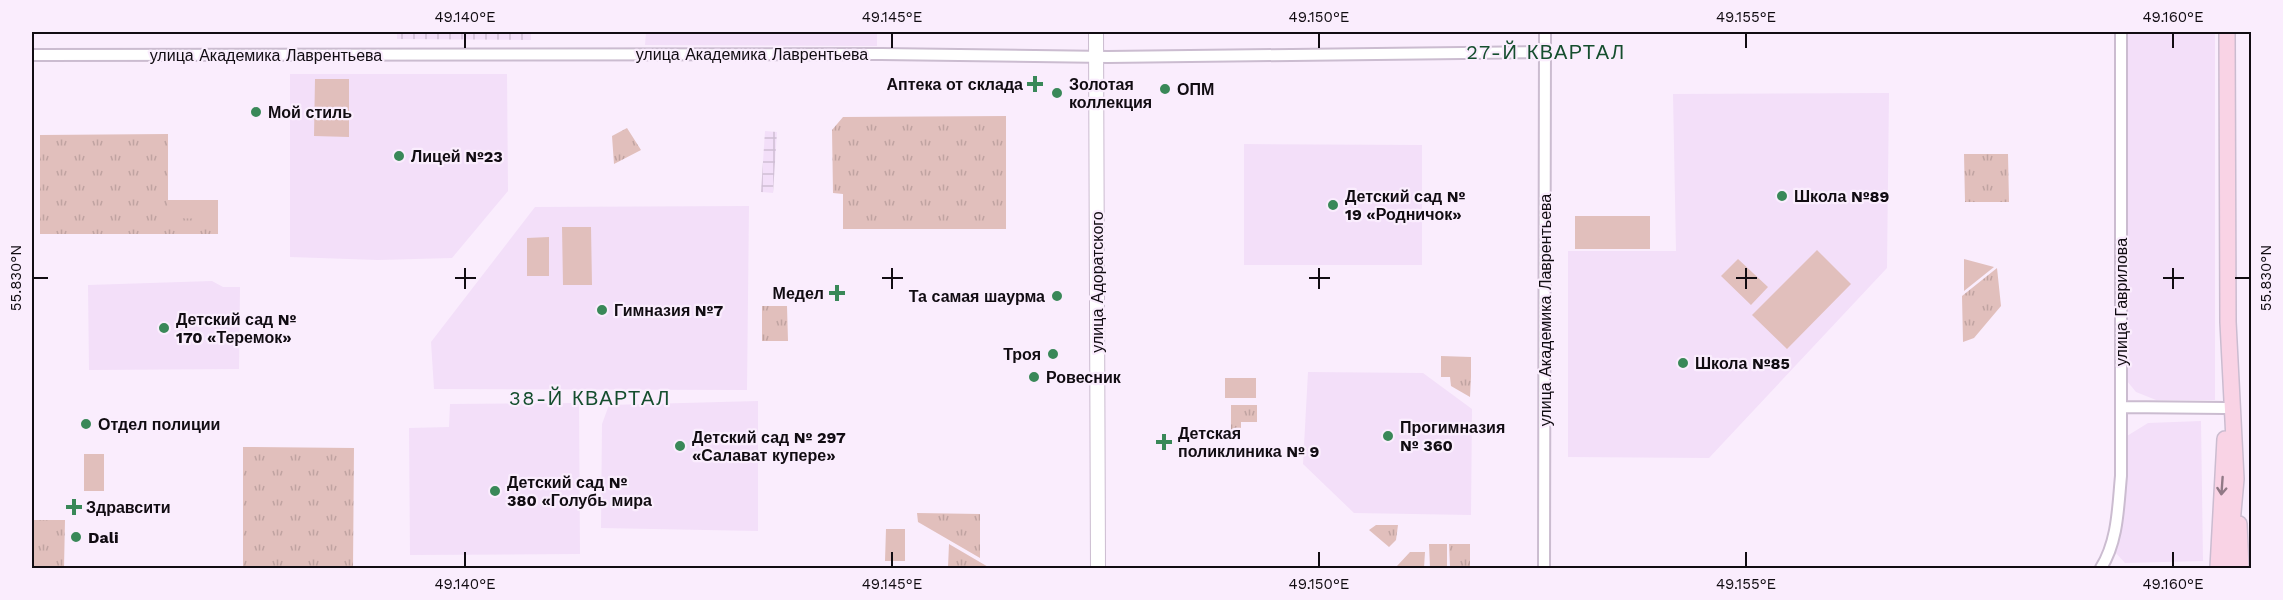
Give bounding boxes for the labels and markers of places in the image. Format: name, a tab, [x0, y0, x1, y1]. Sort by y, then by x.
place label: Аптека от склада	[887, 75, 1023, 94]
place label: Золотая коллекция	[1069, 75, 1152, 112]
marker: Аптека от склада	[1028, 77, 1042, 91]
place label: ОПМ	[1177, 80, 1214, 99]
marker: ОПМ	[1158, 82, 1172, 96]
marker: Золотая коллекция	[1050, 86, 1064, 100]
place label: Мой стиль	[268, 103, 352, 122]
marker: Мой стиль	[249, 105, 263, 119]
place label: Лицей №23	[411, 147, 503, 166]
marker: Лицей №23	[392, 149, 406, 163]
place label: Детский сад № 19 «Родничок»	[1345, 187, 1466, 224]
place label: Школа №89	[1794, 187, 1890, 206]
marker: Школа №89	[1775, 189, 1789, 203]
marker: Детский сад № 19 «Родничок»	[1326, 198, 1340, 212]
place label: Медел	[773, 284, 824, 303]
marker: Медел	[828, 284, 846, 302]
place label: Та самая шаурма	[909, 287, 1045, 306]
marker: Та самая шаурма	[1050, 289, 1064, 303]
place label: Гимназия №7	[614, 301, 723, 320]
marker: Гимназия №7	[595, 303, 609, 317]
place label: Детский сад № 170 «Теремок»	[176, 310, 297, 347]
marker: Детский сад № 170 «Теремок»	[157, 321, 171, 335]
place label: Троя	[1003, 345, 1041, 364]
marker: Троя	[1046, 347, 1060, 361]
place label: Школа №85	[1695, 354, 1790, 373]
marker: Школа №85	[1676, 356, 1690, 370]
place label: Ровесник	[1046, 368, 1122, 387]
marker: Ровесник	[1027, 370, 1041, 384]
place label: Отдел полиции	[98, 415, 220, 434]
marker: Отдел полиции	[79, 417, 93, 431]
place label: Прогимназия № 360	[1400, 418, 1505, 455]
place label: Детская поликлиника № 9	[1178, 424, 1319, 461]
place label: Детский сад № 297 «Салават купере»	[692, 428, 846, 465]
marker: Прогимназия № 360	[1381, 429, 1395, 443]
marker: Детская поликлиника № 9	[1155, 433, 1173, 451]
marker: Детский сад № 297 «Салават купере»	[673, 439, 687, 453]
place label: Детский сад № 380 «Голубь мира	[507, 473, 652, 510]
marker: Детский сад № 380 «Голубь мира	[488, 484, 502, 498]
place label: Здравсити	[86, 498, 171, 517]
marker: Здравсити	[67, 500, 81, 514]
place label: Dali	[88, 528, 119, 547]
marker: Dali	[69, 530, 83, 544]

